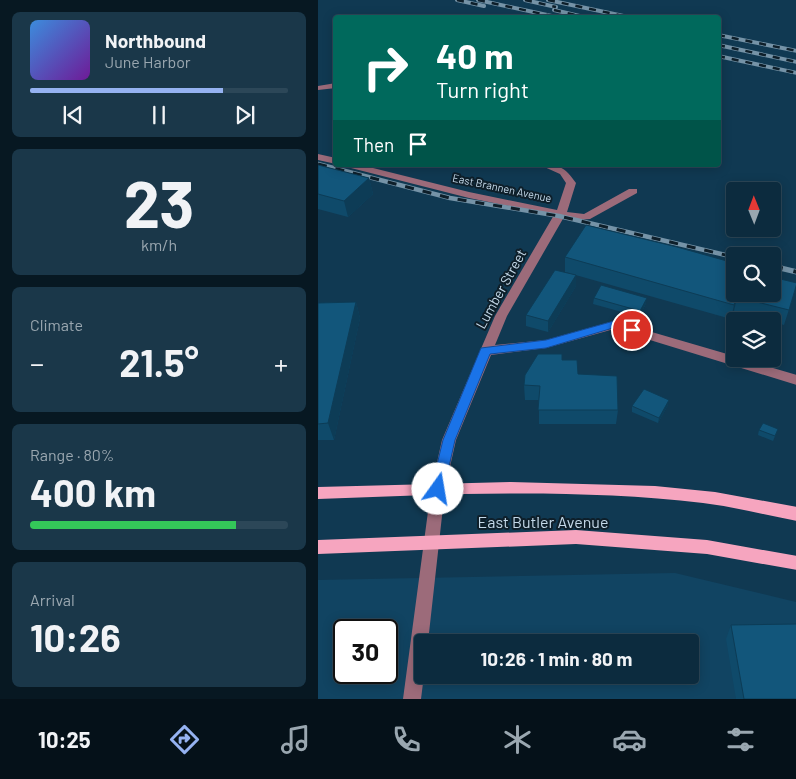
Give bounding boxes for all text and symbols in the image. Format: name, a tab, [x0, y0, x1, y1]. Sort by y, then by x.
text: Northbound	[105, 29, 206, 52]
text: 40 m	[436, 34, 513, 76]
icon: right	[353, 35, 418, 100]
text: June Harbor	[105, 52, 191, 71]
text: Turn right	[436, 76, 529, 102]
icon: previous	[59, 101, 87, 129]
icon: pause	[145, 101, 173, 129]
icon: next	[231, 101, 259, 129]
icon: arrive	[404, 130, 432, 158]
text: Then	[353, 133, 394, 156]
text: 23	[124, 163, 194, 241]
street label: East Brannen Avenue	[451, 171, 553, 204]
north arrow	[726, 182, 780, 238]
map controls	[726, 182, 781, 367]
text: km/h	[141, 235, 177, 254]
street label: Lumber Street	[472, 246, 529, 331]
button: search	[726, 247, 781, 302]
pin	[611, 309, 653, 351]
button: layers	[726, 312, 781, 367]
text: Climate	[30, 315, 83, 334]
icon: arrive	[618, 316, 646, 344]
text: 21.5°	[119, 339, 199, 385]
text: −	[30, 346, 44, 380]
text: +	[274, 346, 288, 380]
text: Range · 80%	[30, 445, 114, 464]
position arrow	[411, 462, 463, 514]
text: 400 km	[30, 469, 156, 515]
street label: East Butler Avenue	[478, 512, 608, 531]
text: Arrival	[30, 590, 75, 609]
text: 10:26	[30, 614, 121, 660]
speed limit sign: 30	[333, 619, 398, 684]
text: 10:26 · 1 min · 80 m	[481, 647, 632, 670]
icon: directions	[167, 722, 202, 757]
icon: music	[278, 722, 313, 757]
icon: phone	[389, 722, 424, 757]
icon: climate	[500, 722, 535, 757]
icon: car	[612, 722, 647, 757]
icon: filters	[723, 722, 758, 757]
text: 10:25	[38, 726, 91, 752]

